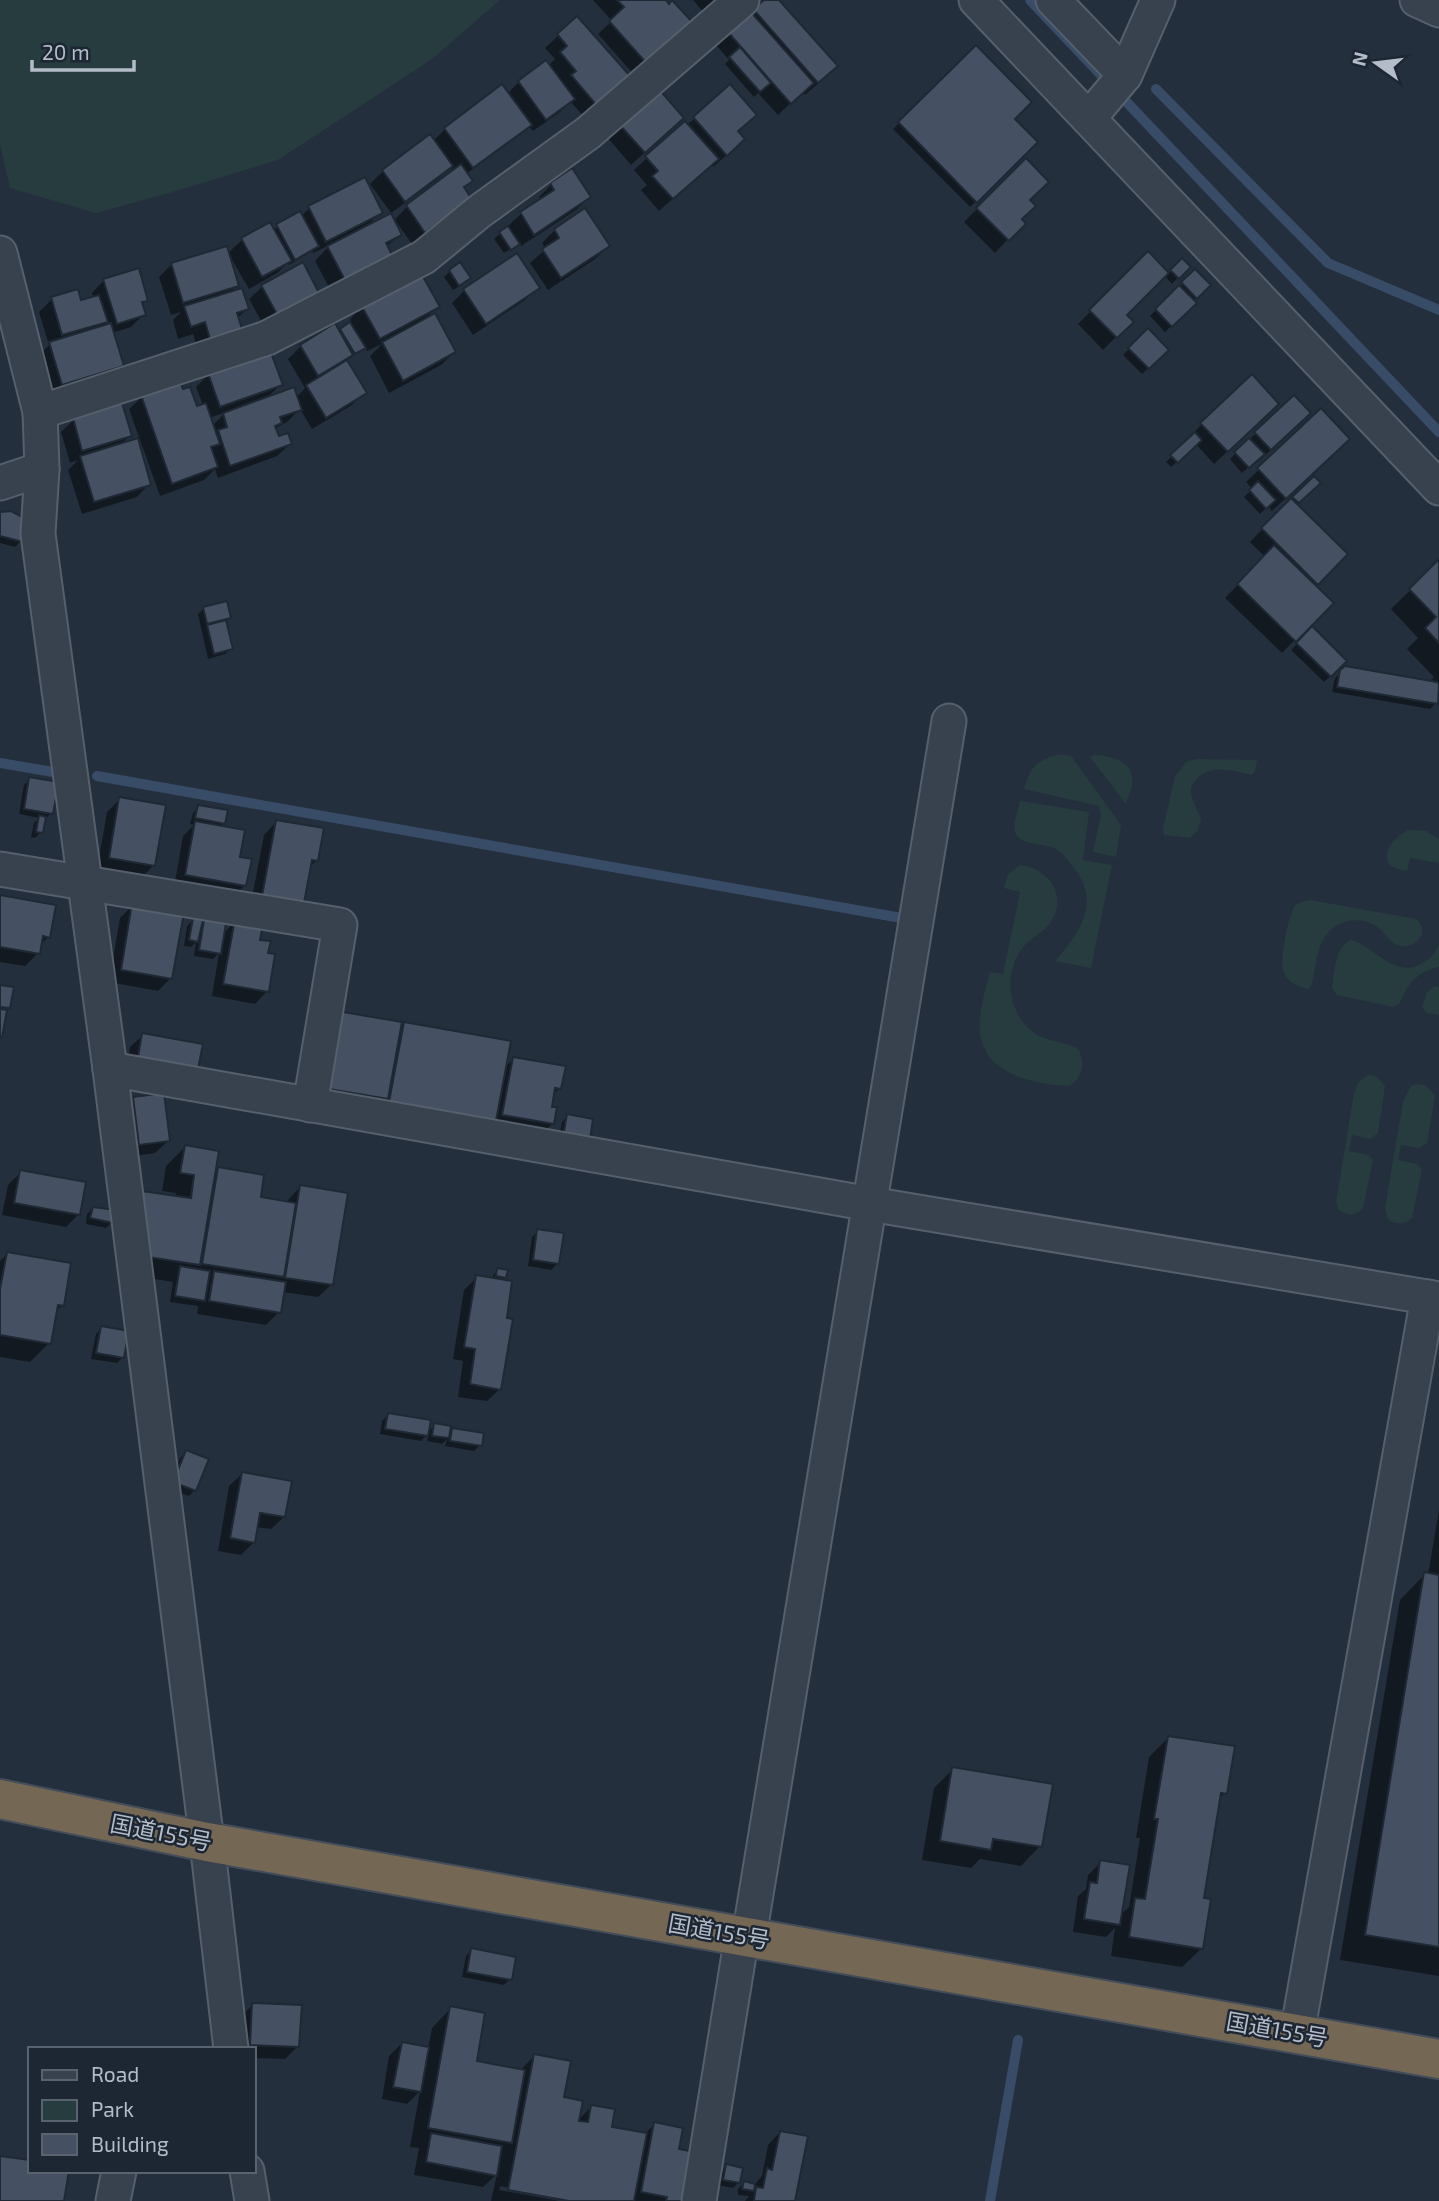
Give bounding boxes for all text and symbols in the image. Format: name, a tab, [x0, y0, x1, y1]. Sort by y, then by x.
scale bar	[32, 28, 133, 72]
north arrow	[1341, 28, 1411, 98]
text: 20 m	[42, 39, 90, 64]
text: N	[1346, 49, 1372, 68]
street label: 国道155号	[108, 1808, 214, 1856]
street label: 国道155号	[666, 1908, 772, 1954]
street label: 国道155号	[1224, 2006, 1330, 2052]
legend	[28, 2047, 256, 2173]
text: Road	[91, 2061, 139, 2086]
text: Park	[91, 2096, 134, 2121]
text: Building	[91, 2131, 169, 2156]

